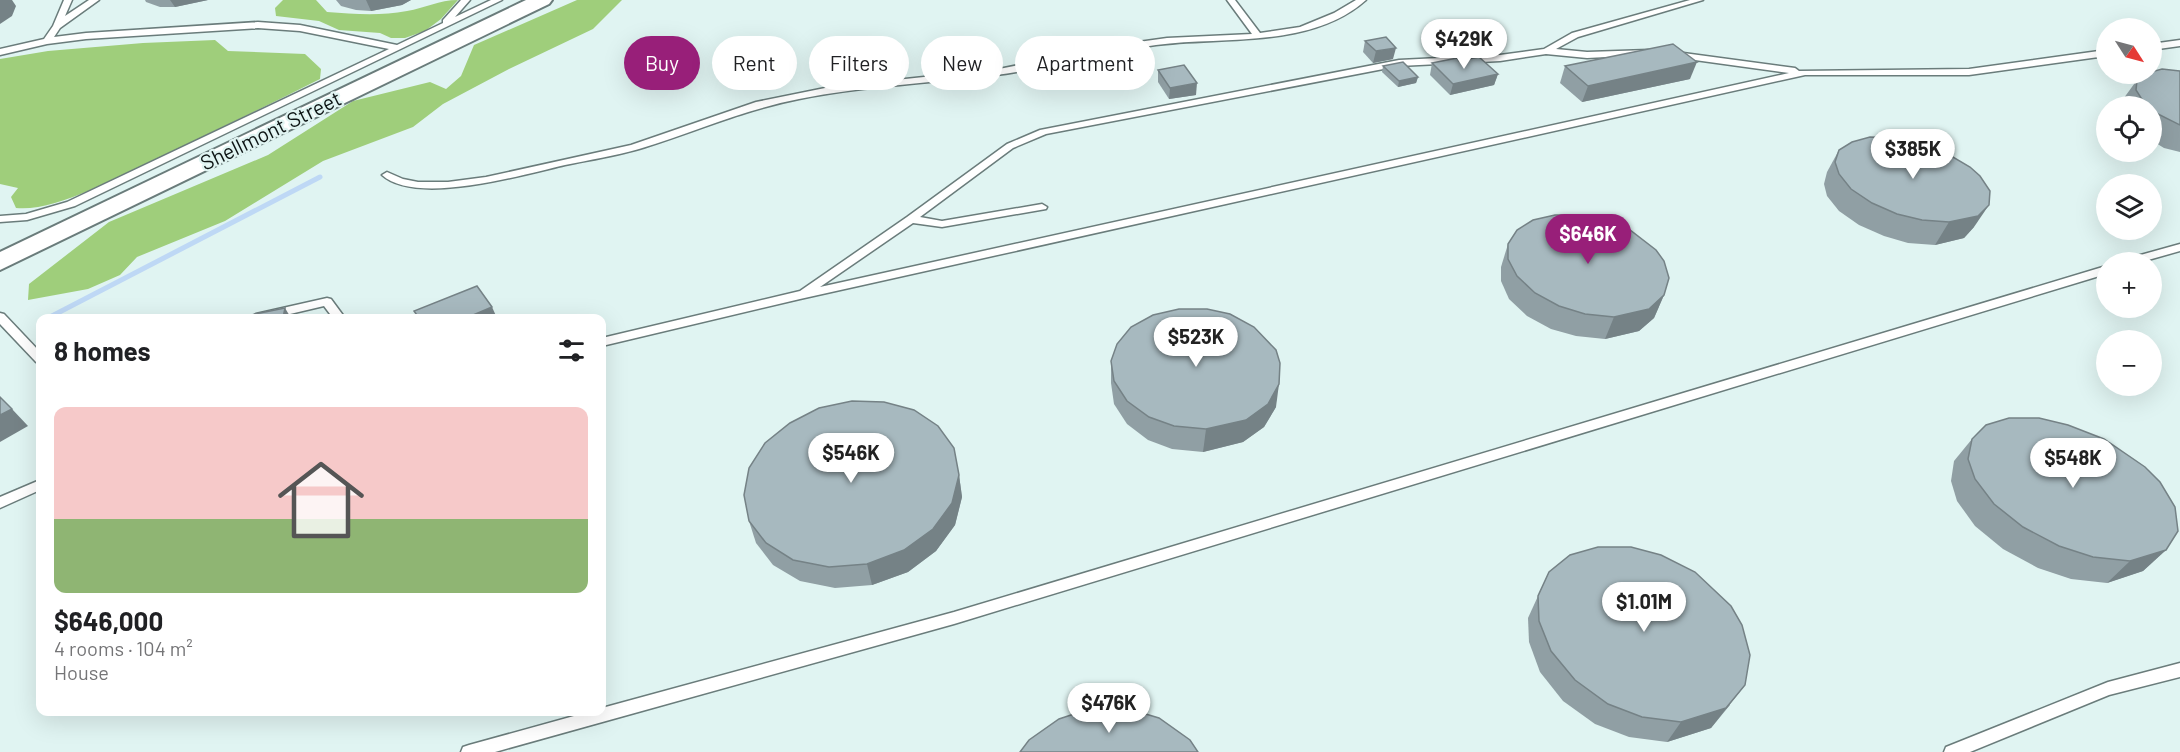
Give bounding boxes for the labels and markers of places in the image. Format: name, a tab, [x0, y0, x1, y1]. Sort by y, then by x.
pin: $429K	[1422, 19, 1506, 70]
pin: $385K	[1871, 129, 1955, 180]
pin: $646K	[1546, 214, 1630, 265]
pin: $523K	[1154, 317, 1238, 368]
pin: $546K	[809, 433, 893, 484]
pin: $548K	[2031, 438, 2115, 489]
pin: $1.01M	[1595, 582, 1693, 633]
pin: $476K	[1067, 683, 1151, 734]

